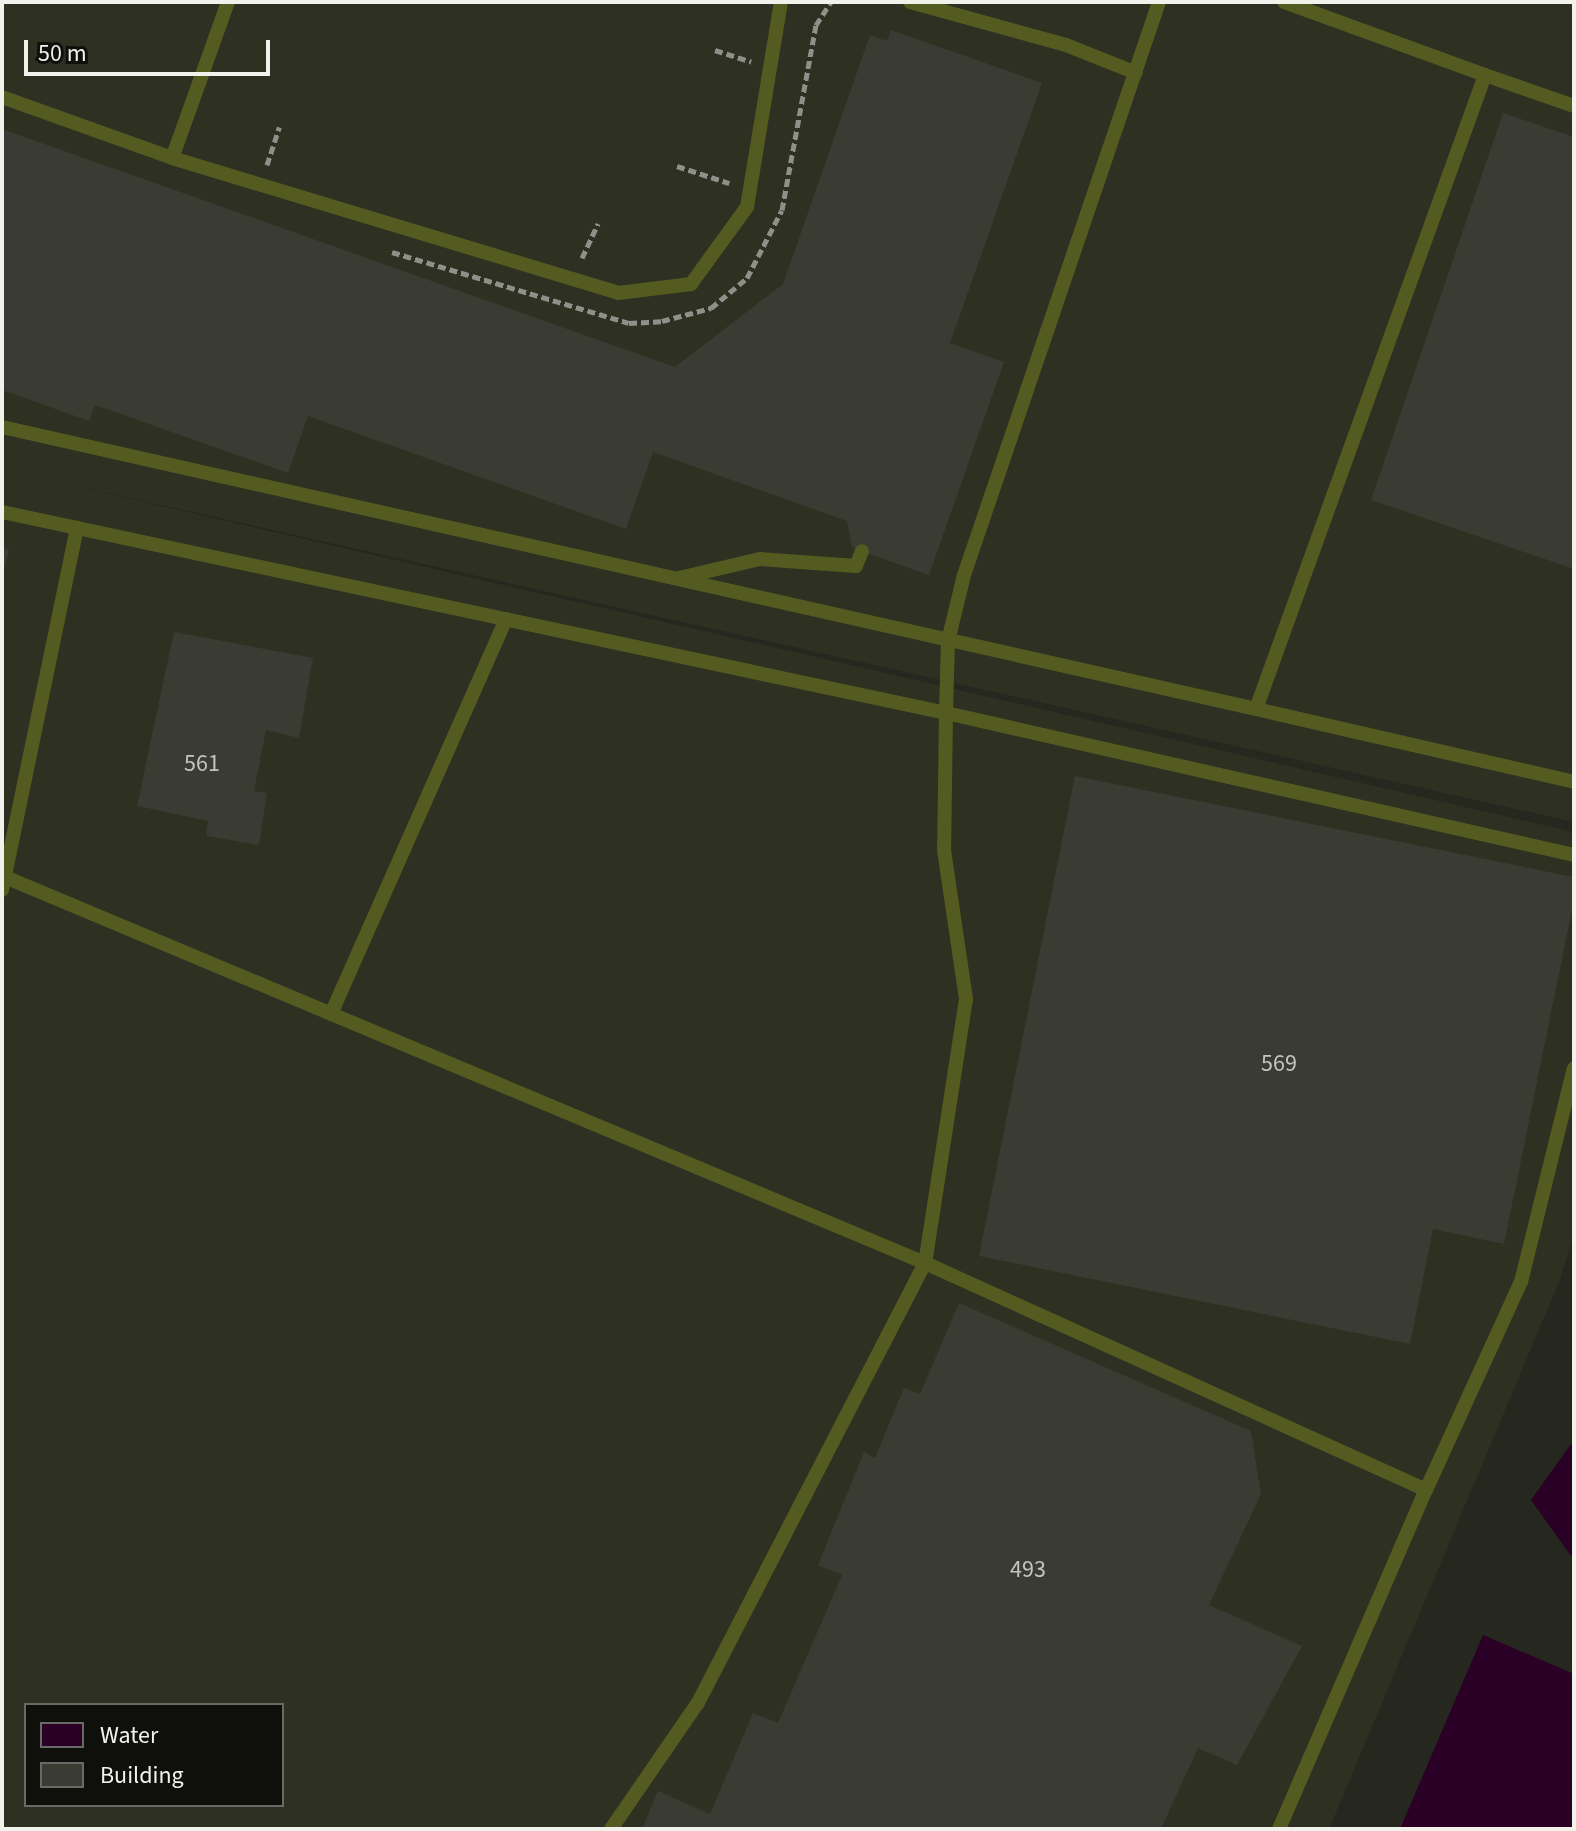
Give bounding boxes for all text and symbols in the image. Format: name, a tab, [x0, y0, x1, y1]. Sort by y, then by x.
scale bar	[28, 24, 274, 74]
text: 50 m	[38, 36, 87, 71]
house number: 561	[184, 750, 220, 778]
house number: 569	[1261, 1050, 1297, 1078]
house number: 493	[1010, 1556, 1046, 1584]
legend	[24, 1703, 284, 1807]
text: Water	[100, 1718, 158, 1753]
text: Building	[100, 1758, 184, 1793]

